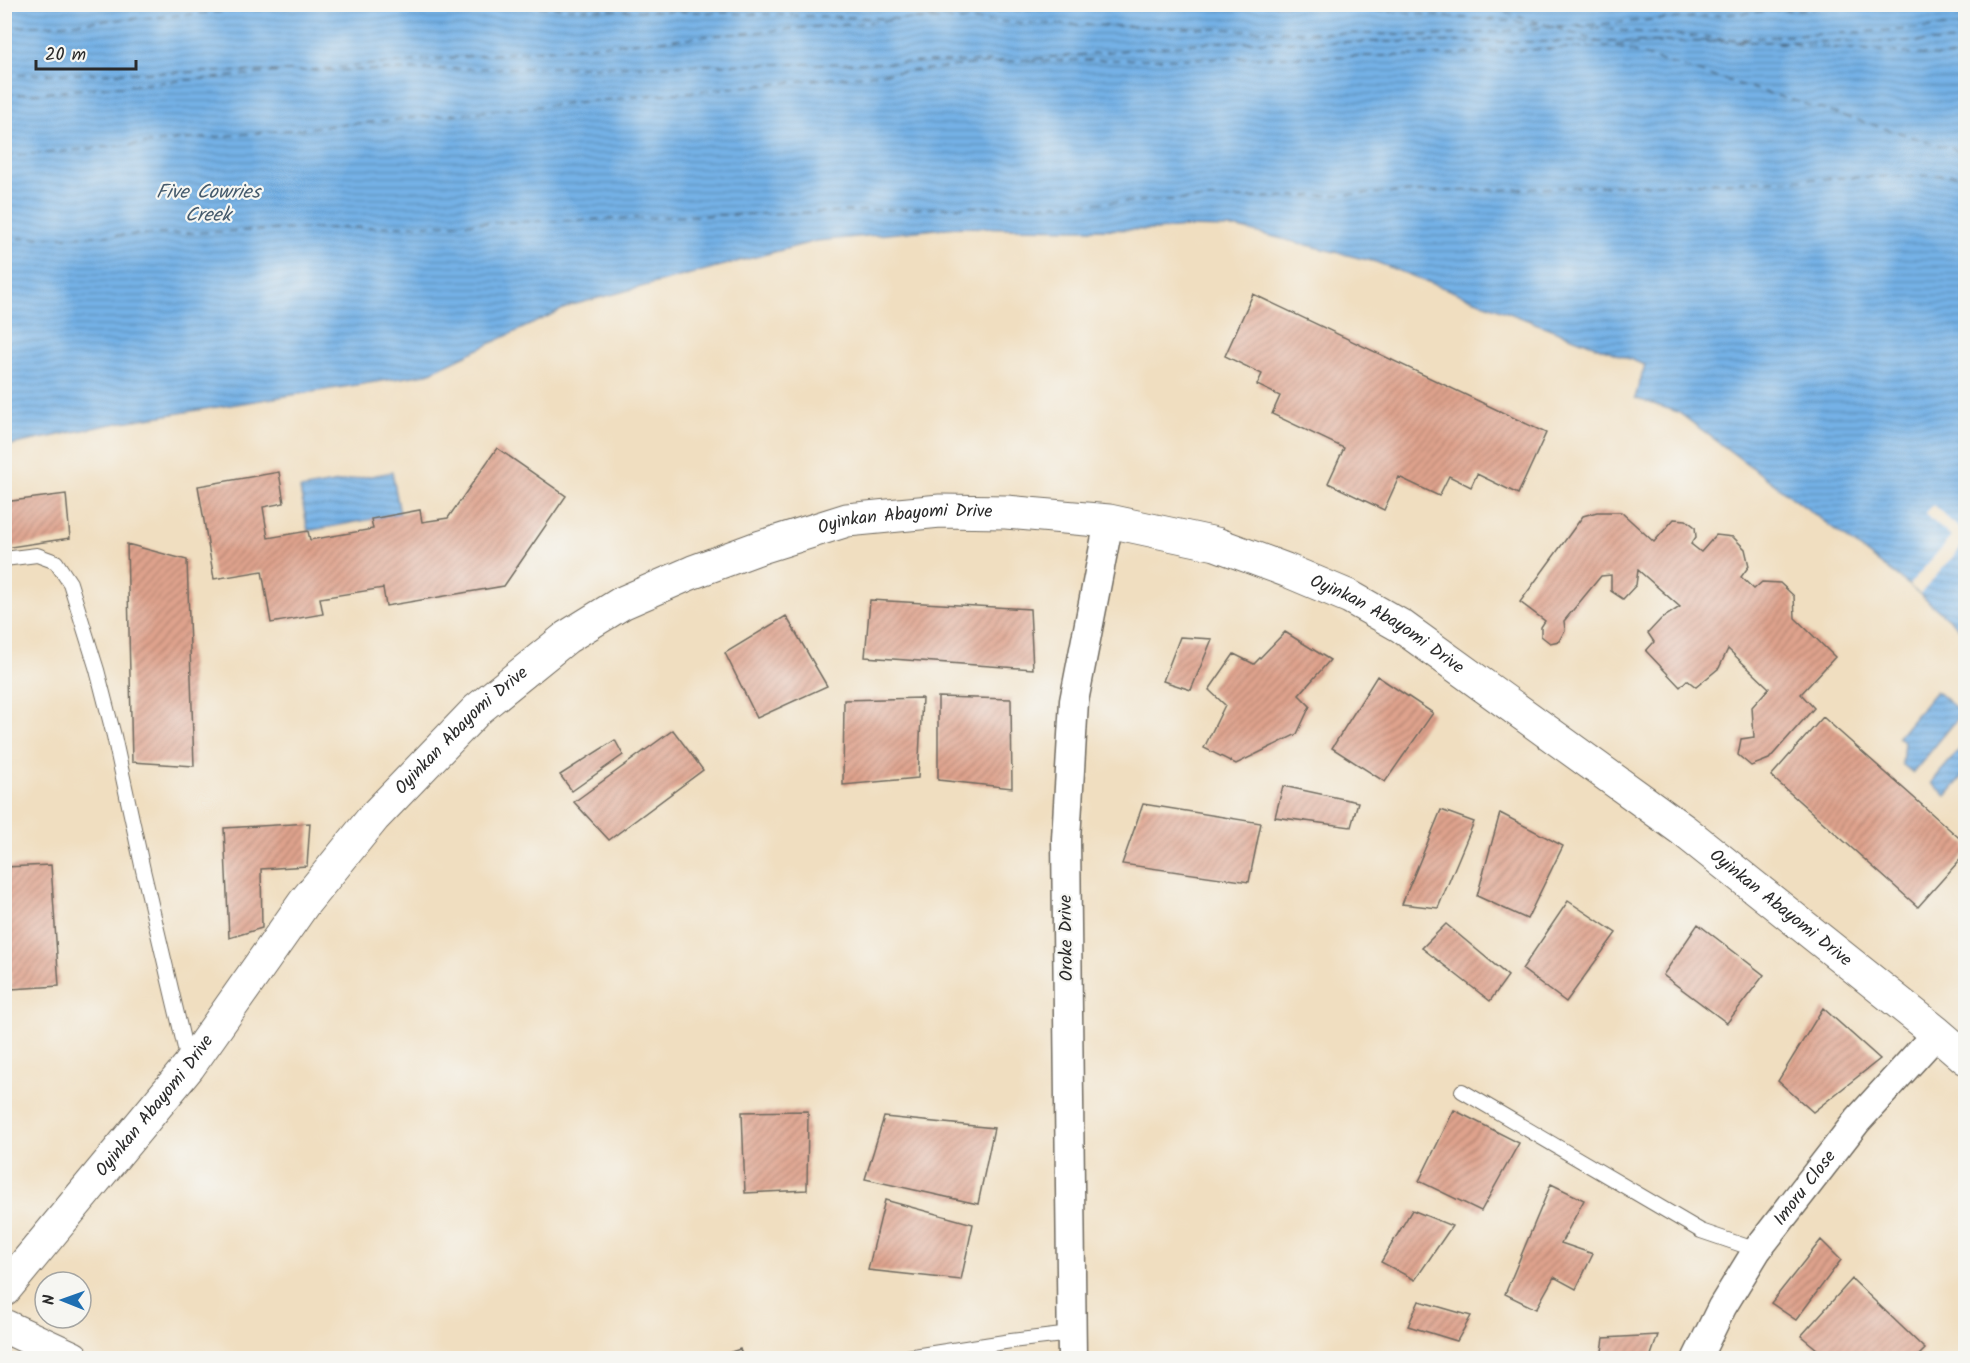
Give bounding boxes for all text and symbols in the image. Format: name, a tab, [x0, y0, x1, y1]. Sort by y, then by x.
scale bar	[36, 33, 136, 71]
text: 20 m	[45, 41, 86, 70]
water label: Five Cowries Creek	[156, 177, 263, 232]
street label: Oyinkan Abayomi Drive	[814, 496, 993, 543]
street label: Oyinkan Abayomi Drive	[1305, 567, 1470, 682]
street label: Oyinkan Abayomi Drive	[388, 659, 535, 802]
street label: Oyinkan Abayomi Drive	[1703, 842, 1858, 974]
street label: Oroke Drive	[1052, 895, 1082, 981]
street label: Oyinkan Abayomi Drive	[88, 1029, 221, 1184]
street label: Imoru Close	[1766, 1144, 1844, 1232]
north arrow	[33, 1270, 93, 1330]
text: N	[37, 1294, 62, 1305]

